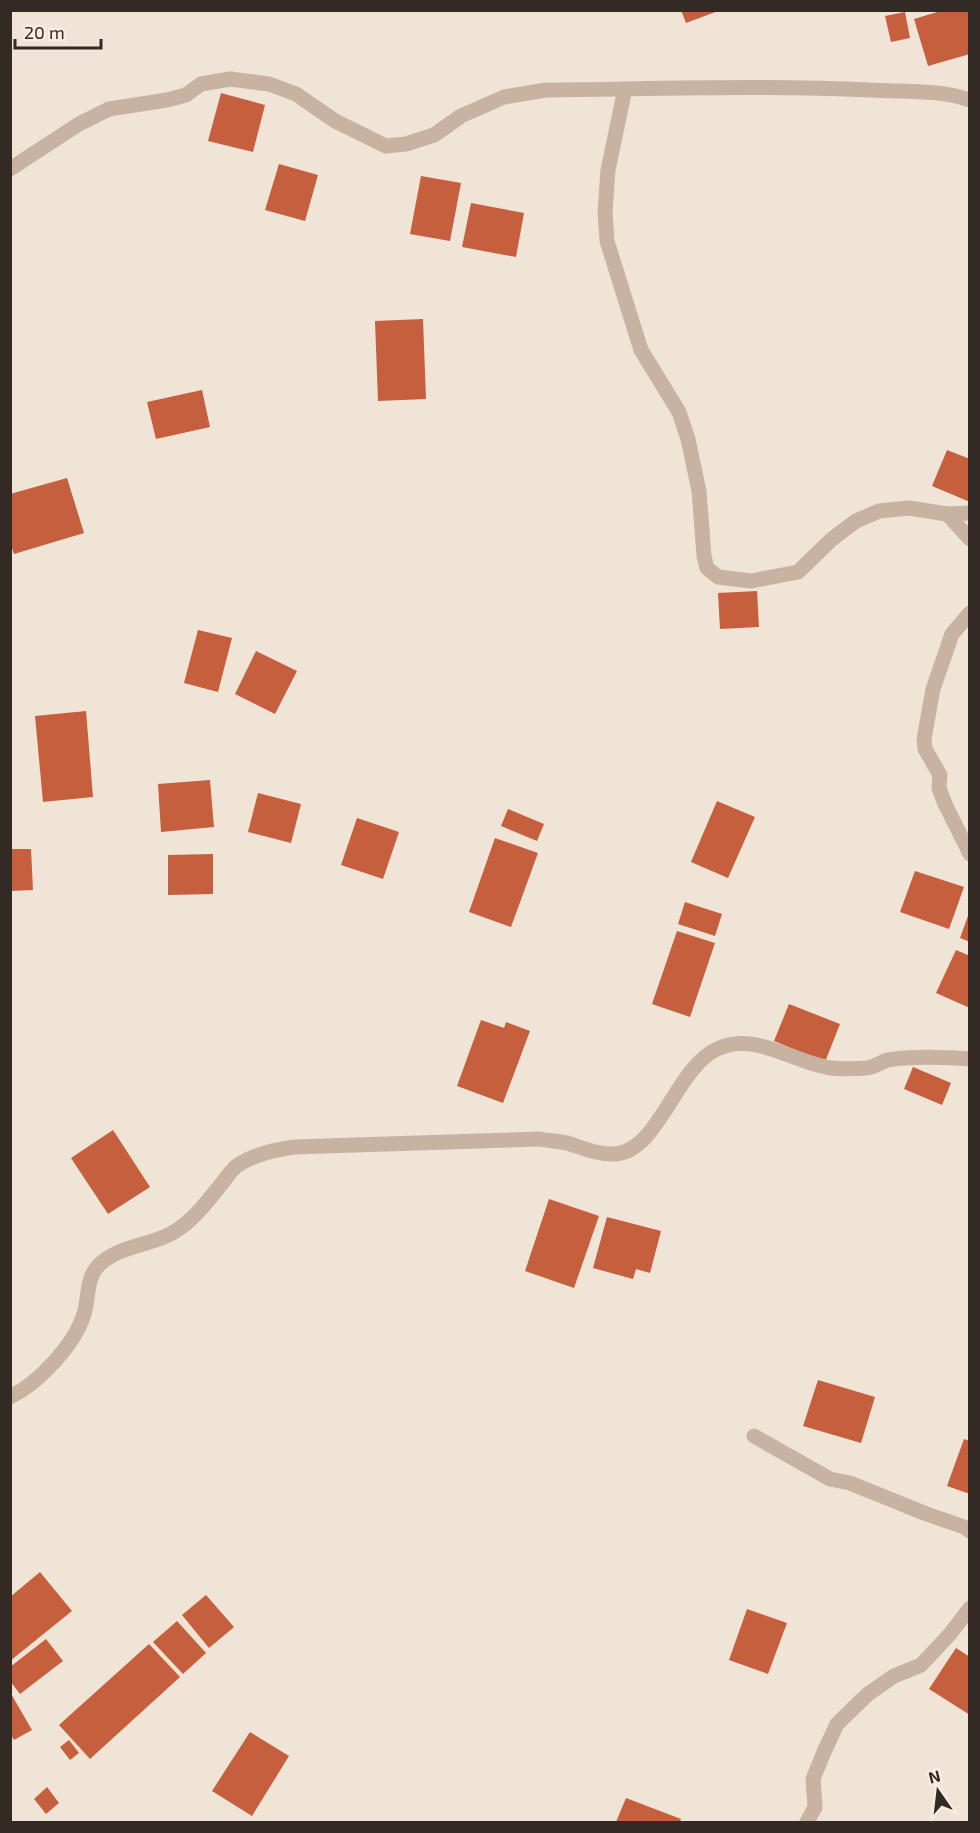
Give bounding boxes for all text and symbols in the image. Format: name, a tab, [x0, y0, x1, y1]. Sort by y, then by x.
scale bar	[15, 12, 100, 50]
text: 20 m	[24, 21, 65, 43]
north arrow	[908, 1761, 968, 1821]
text: N	[926, 1765, 942, 1787]

